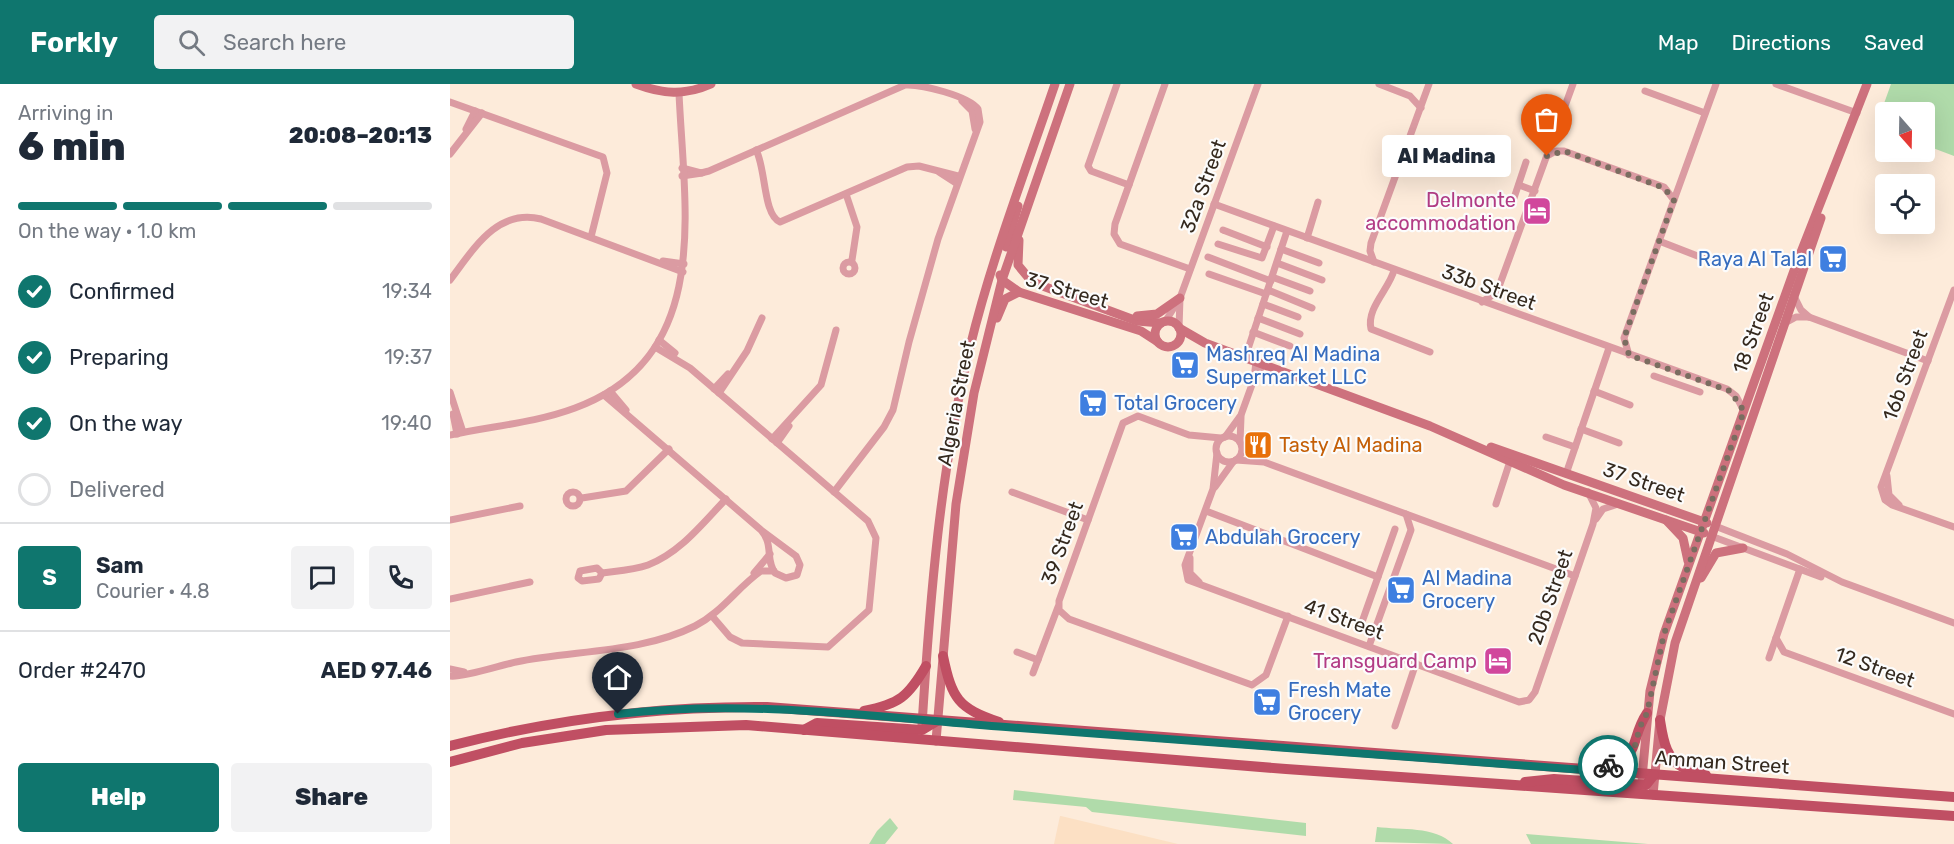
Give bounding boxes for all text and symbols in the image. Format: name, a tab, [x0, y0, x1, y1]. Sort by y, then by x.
search box	[154, 15, 574, 69]
text: Forkly	[30, 26, 118, 59]
icon: search	[175, 26, 208, 59]
text: Search here	[223, 29, 346, 56]
text: Map	[1658, 30, 1699, 55]
text: Directions	[1732, 30, 1831, 55]
text: Saved	[1864, 30, 1924, 55]
pin	[1521, 94, 1572, 156]
text: Arriving in	[18, 101, 113, 125]
north arrow	[1875, 102, 1935, 162]
map controls	[1875, 102, 1935, 234]
icon: bag	[1530, 103, 1563, 136]
text: 20:08–20:13	[289, 122, 432, 149]
text: 6 min	[18, 124, 126, 170]
callout: Al Madina	[1382, 135, 1511, 177]
street label: 32a Street	[1175, 136, 1231, 236]
text: Al Madina	[1397, 144, 1496, 168]
button: locate	[1875, 174, 1935, 234]
place label: Delmonte accommodation	[1365, 188, 1516, 235]
hotel icon: Delmonte accommodation	[1521, 195, 1553, 227]
text: On the way · 1.0 km	[18, 219, 196, 243]
supermarket icon: Raya Al Talal	[1817, 243, 1849, 275]
place label: Raya Al Talal	[1698, 247, 1812, 271]
street label: 33b Street	[1439, 259, 1540, 315]
street label: 37 Street	[1023, 267, 1111, 313]
icon: check	[18, 275, 51, 308]
text: Confirmed	[69, 278, 175, 305]
text: 19:34	[382, 279, 432, 303]
street label: 18 Street	[1727, 289, 1779, 377]
street label: 16b Street	[1877, 326, 1933, 424]
street label: Algeria Street	[932, 338, 980, 468]
icon: check	[18, 341, 51, 374]
place label: Mashreq Al Madina Supermarket LLC	[1206, 342, 1380, 389]
text: Preparing	[69, 344, 169, 371]
text: 19:37	[384, 345, 432, 369]
supermarket icon: Mashreq Al Madina Supermarket LLC	[1169, 349, 1201, 381]
supermarket icon: Total Grocery	[1077, 387, 1109, 419]
place label: Total Grocery	[1114, 391, 1237, 415]
icon: check	[18, 407, 51, 440]
text: On the way	[69, 410, 183, 437]
text: 19:40	[381, 411, 432, 435]
restaurant icon: Tasty Al Madina	[1242, 429, 1274, 461]
place label: Tasty Al Madina	[1279, 433, 1423, 457]
street label: 37 Street	[1600, 457, 1688, 507]
text: Delivered	[69, 476, 165, 503]
street label: 39 Street	[1036, 498, 1088, 588]
supermarket icon: Abdulah Grocery	[1168, 521, 1200, 553]
place label: Abdulah Grocery	[1205, 525, 1361, 549]
button: chat	[291, 546, 354, 609]
button: phone	[369, 546, 432, 609]
street label: 20b Street	[1523, 546, 1578, 648]
text: Sam	[96, 552, 144, 579]
text: S	[42, 564, 57, 591]
place label: Al Madina Grocery	[1422, 566, 1512, 613]
supermarket icon: Al Madina Grocery	[1385, 574, 1417, 606]
text: Courier · 4.8	[96, 579, 210, 603]
street label: 41 Street	[1301, 593, 1387, 645]
street label: 12 Street	[1832, 642, 1918, 693]
hotel icon: Transguard Camp	[1482, 645, 1514, 677]
place label: Transguard Camp	[1313, 649, 1477, 673]
pin	[592, 652, 643, 714]
text: Order #2470	[18, 657, 146, 684]
text: AED 97.46	[321, 657, 432, 684]
icon: home	[601, 661, 634, 694]
place label: Fresh Mate Grocery	[1288, 678, 1391, 725]
supermarket icon: Fresh Mate Grocery	[1251, 686, 1283, 718]
courier	[1578, 735, 1638, 795]
street label: Amman Street	[1654, 745, 1790, 779]
icon: bike	[1592, 749, 1625, 782]
button: Help	[18, 763, 219, 832]
button: Share	[231, 763, 432, 832]

